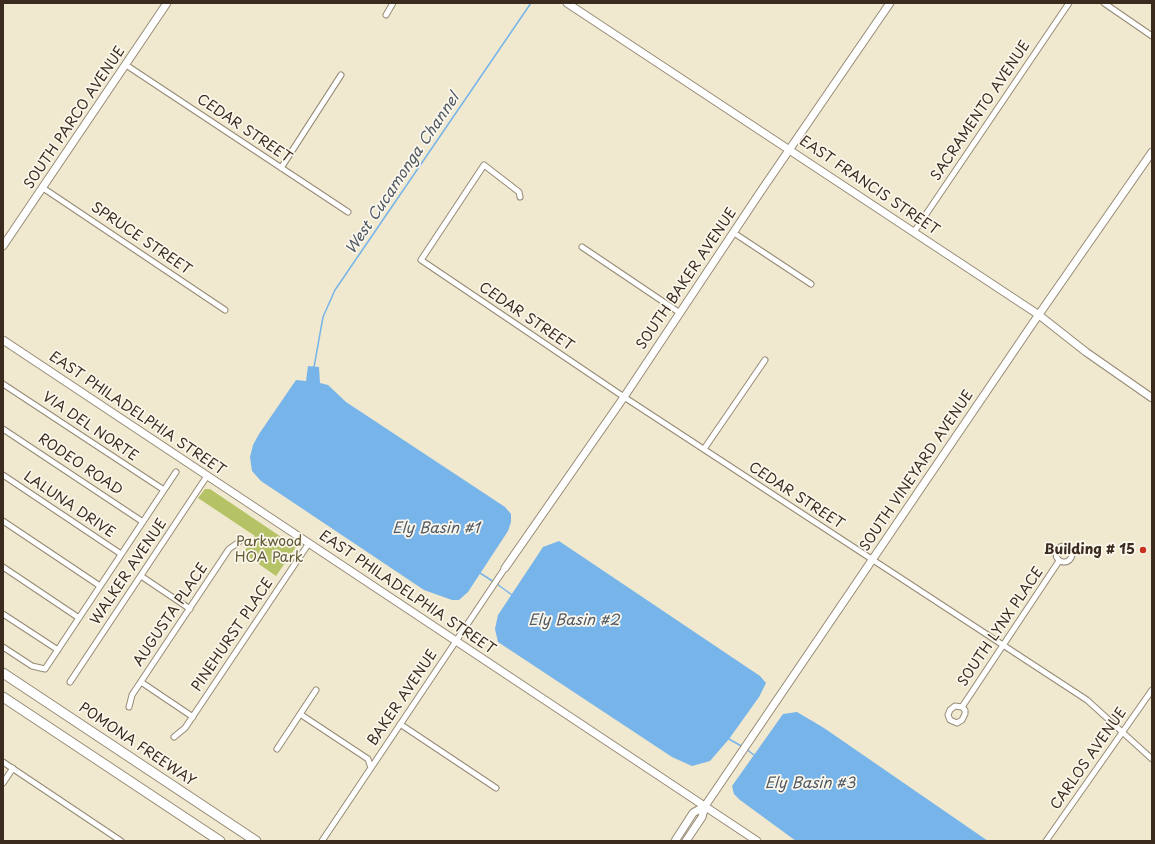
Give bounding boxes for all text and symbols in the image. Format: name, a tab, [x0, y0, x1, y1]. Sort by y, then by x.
street label: SACRAMENTO AVENUE	[928, 38, 1034, 184]
street label: SOUTH PARCO AVENUE	[21, 44, 129, 192]
water label: West Cucamonga Channel	[342, 90, 464, 258]
street label: CEDAR STREET	[194, 91, 294, 167]
street label: EAST FRANCIS STREET	[796, 133, 942, 239]
street label: SPRUCE STREET	[88, 199, 194, 279]
street label: SOUTH BAKER AVENUE	[633, 205, 741, 353]
street label: CEDAR STREET	[476, 279, 576, 355]
street label: EAST PHILADELPHIA STREET	[46, 349, 228, 479]
street label: SOUTH VINEYARD AVENUE	[857, 387, 977, 555]
street label: VIA DEL NORTE	[39, 389, 141, 465]
street label: RODEO ROAD	[35, 431, 125, 499]
street label: CEDAR STREET	[745, 459, 847, 533]
street label: LALUNA DRIVE	[20, 468, 118, 542]
street label: WALKER AVENUE	[87, 516, 171, 628]
water label: Ely Basin #1	[392, 520, 480, 538]
street label: EAST PHILADELPHIA STREET	[316, 528, 498, 658]
park label: Parkwood HOA Park	[235, 534, 303, 566]
place label: Building # 15	[1044, 542, 1135, 558]
marker: Building # 15	[1138, 545, 1148, 555]
street label: AUGUSTA PLACE	[130, 560, 212, 670]
street label: SOUTH LYNX PLACE	[955, 564, 1047, 690]
street label: PINEHURST PLACE	[189, 575, 277, 695]
water label: Ely Basin #2	[528, 612, 620, 630]
street label: BAKER AVENUE	[365, 647, 441, 749]
street label: POMONA FREEWAY	[75, 700, 199, 790]
street label: CARLOS AVENUE	[1048, 705, 1130, 813]
water label: Ely Basin #3	[765, 775, 855, 793]

